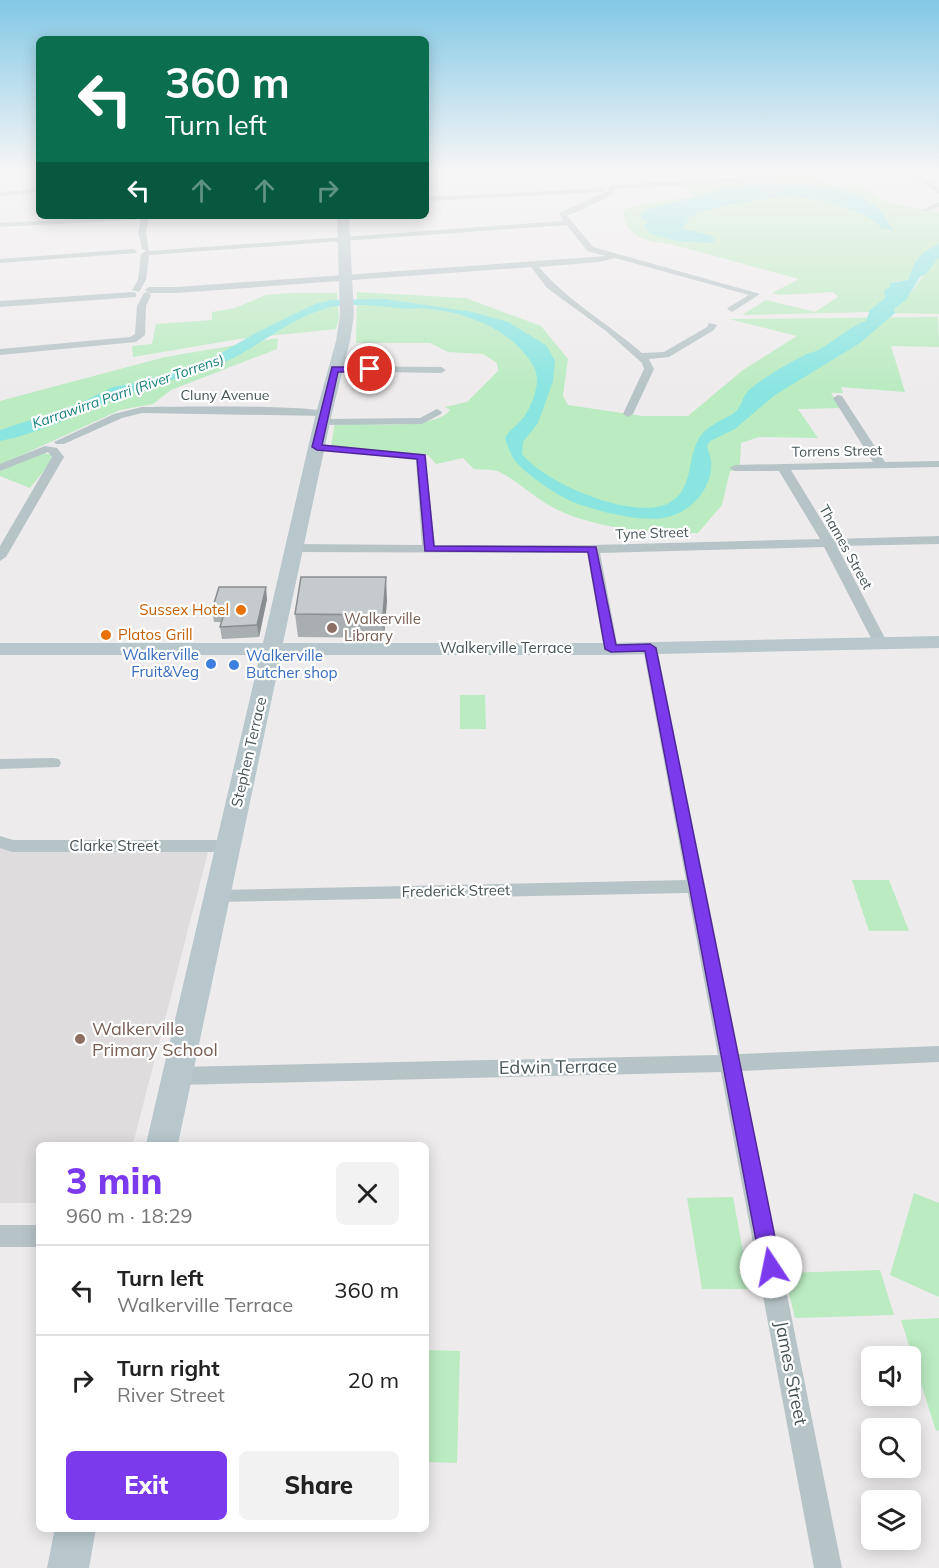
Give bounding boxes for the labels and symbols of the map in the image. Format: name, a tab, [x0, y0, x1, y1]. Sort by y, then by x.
pin	[344, 343, 395, 394]
water label: Karrawirra Parri (River Torrens)	[30, 350, 226, 432]
street label: Cluny Avenue	[181, 386, 269, 404]
street label: Torrens Street	[792, 441, 883, 461]
street label: Thames Street	[815, 501, 877, 593]
street label: Tyne Street	[615, 523, 689, 543]
place label: Sussex Hotel	[139, 600, 229, 619]
marker: Sussex Hotel	[234, 603, 248, 617]
place label: Walkerville Library	[344, 609, 421, 645]
marker: Walkerville Library	[325, 621, 339, 635]
place label: Platos Grill	[118, 625, 193, 644]
marker: Platos Grill	[99, 628, 113, 642]
street label: Walkerville Terrace	[440, 638, 572, 657]
place label: Walkerville Fruit&Veg	[122, 645, 199, 681]
place label: Walkerville Butcher shop	[246, 646, 338, 682]
marker: Walkerville Fruit&Veg	[204, 657, 218, 671]
marker: Walkerville Butcher shop	[227, 658, 241, 672]
street label: Stephen Terrace	[227, 695, 270, 809]
street label: Clarke Street	[69, 836, 159, 855]
street label: Frederick Street	[402, 880, 510, 901]
place label: Walkerville Primary School	[92, 1017, 218, 1061]
marker: Walkerville Primary School	[73, 1032, 87, 1046]
street label: Edwin Terrace	[499, 1054, 617, 1079]
position arrow	[739, 1235, 803, 1299]
street label: James Street	[770, 1319, 813, 1427]

